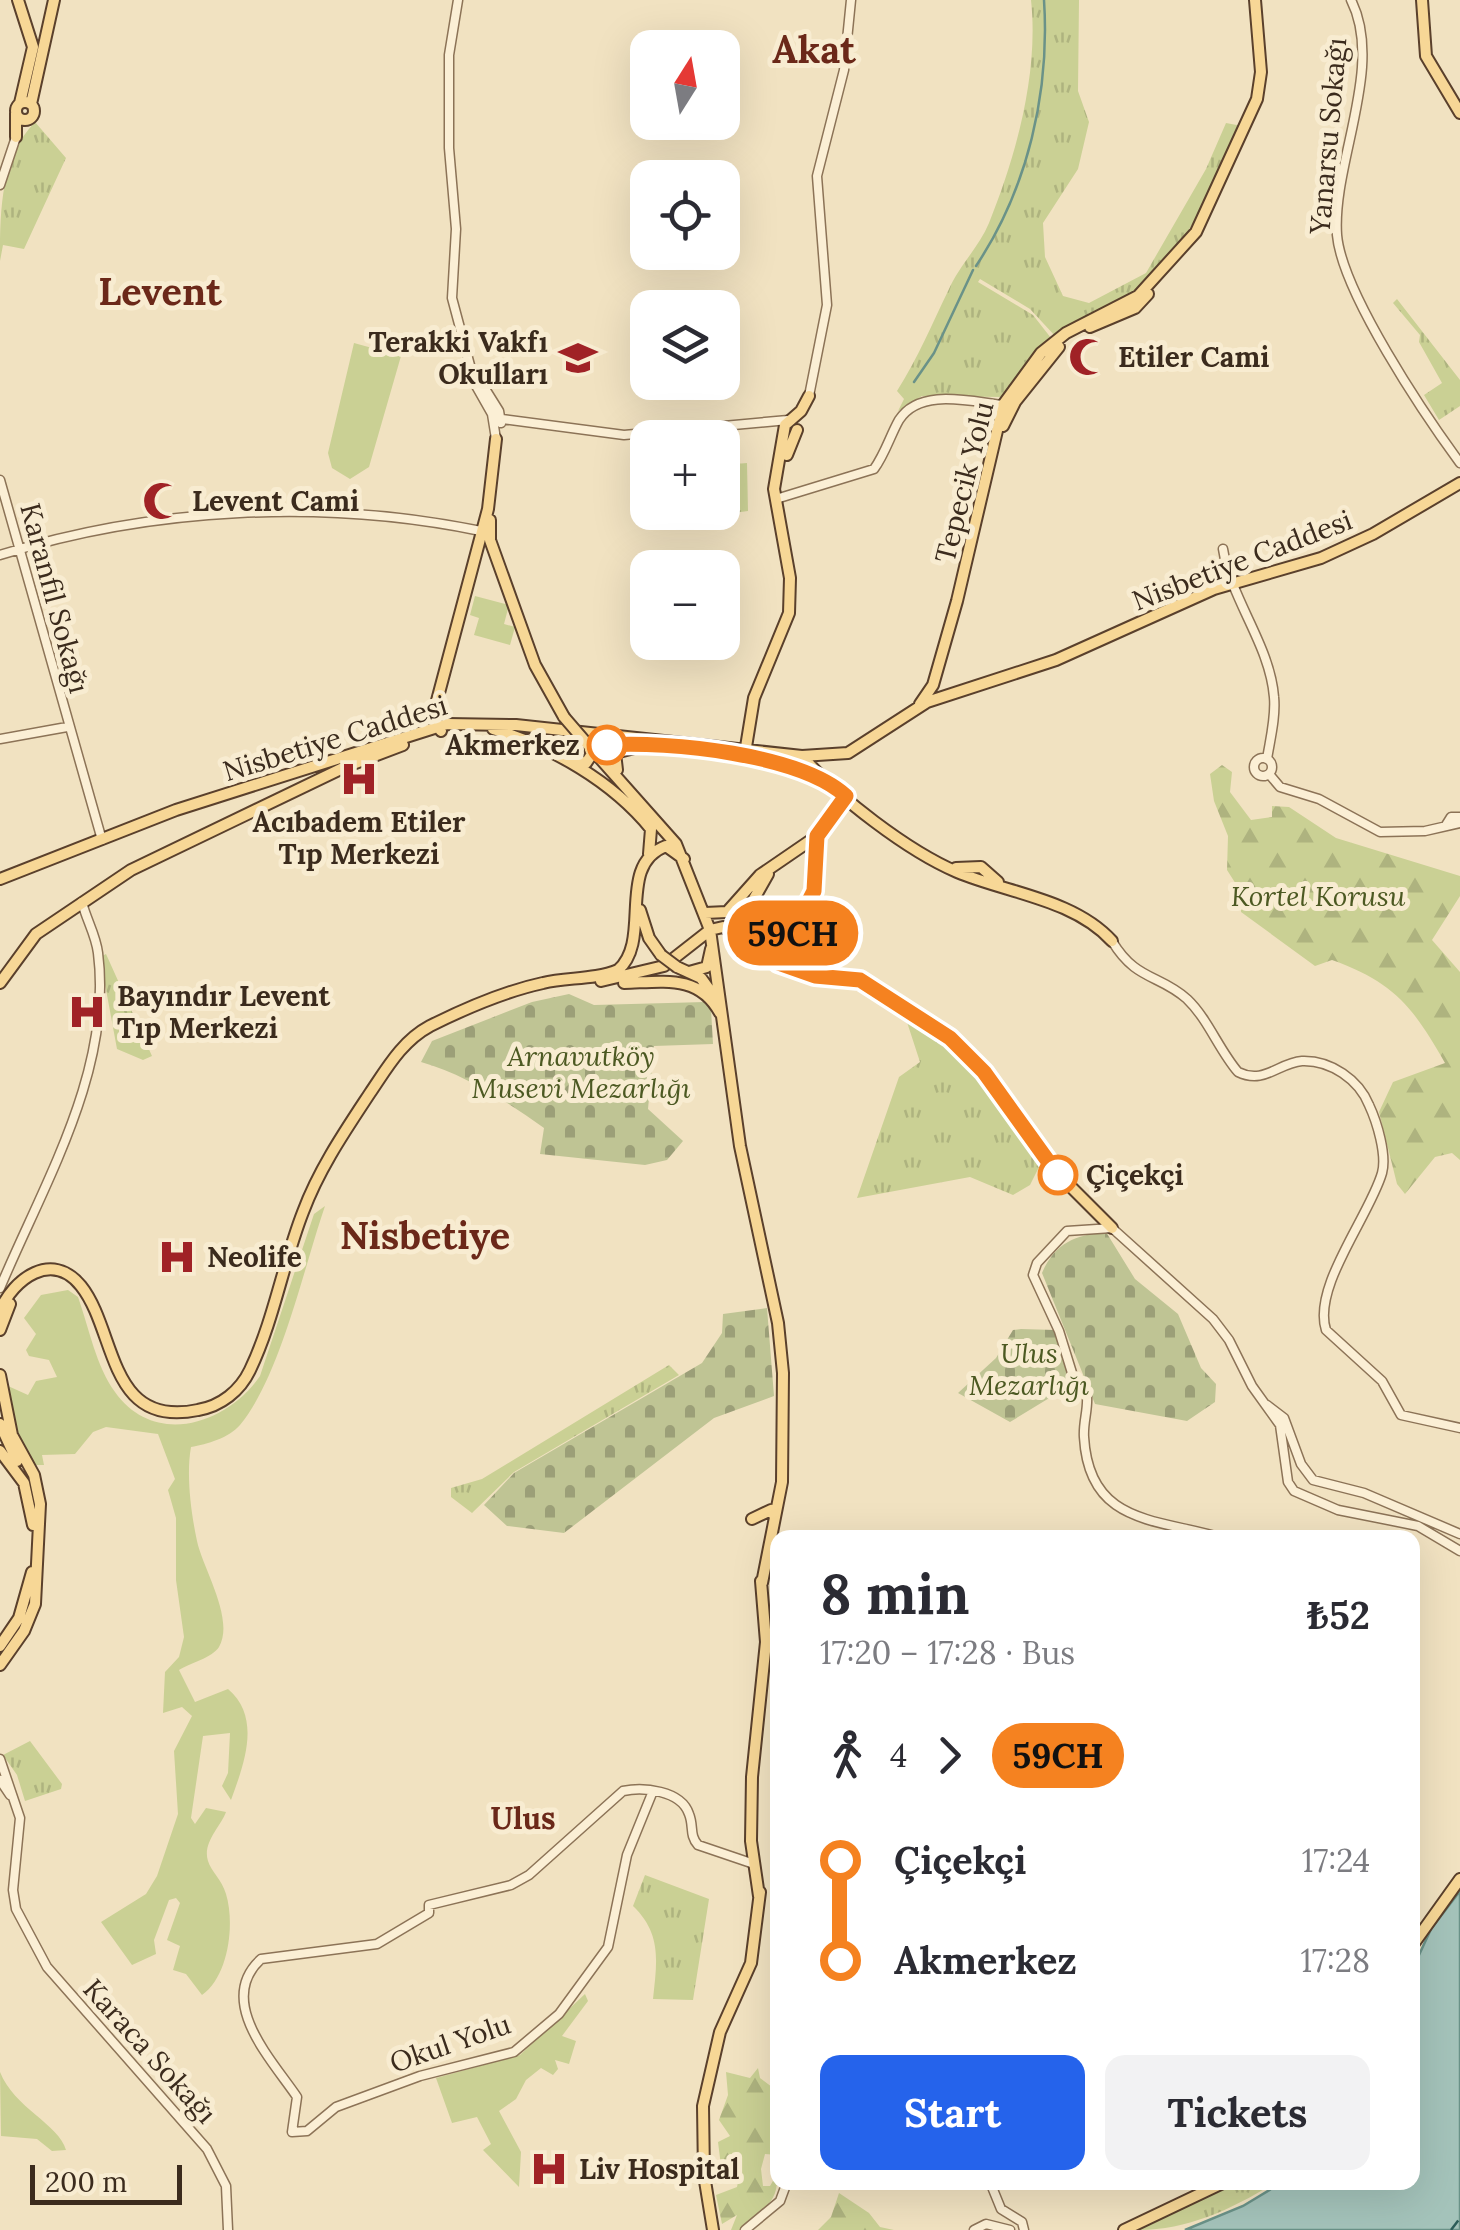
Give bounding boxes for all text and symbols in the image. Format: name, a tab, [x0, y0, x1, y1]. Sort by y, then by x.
district label: Akat	[772, 25, 857, 73]
north arrow	[630, 30, 740, 140]
map controls	[630, 30, 740, 660]
street label: Yanarsu Sokağı	[1301, 36, 1355, 237]
button: locate	[630, 160, 740, 270]
district label: Levent	[98, 267, 223, 315]
button: layers	[630, 290, 740, 400]
place label: Terakki Vakfı Okulları	[368, 324, 548, 392]
mosque icon: Etiler Cami	[1067, 336, 1109, 378]
school or university icon: Terakki Vakfı Okulları	[557, 337, 599, 379]
place label: Etiler Cami	[1118, 339, 1269, 375]
street label: Tepecik Yolu	[927, 398, 1001, 566]
button: +	[630, 420, 740, 530]
mosque icon: Levent Cami	[141, 480, 183, 522]
place label: Levent Cami	[192, 483, 359, 519]
street label: Karanfil Sokağı	[12, 499, 98, 697]
street label: Nisbetiye Caddesi	[1127, 502, 1357, 618]
button: −	[630, 550, 740, 660]
street label: Nisbetiye Caddesi	[219, 687, 451, 789]
marker: Akmerkez	[588, 726, 626, 764]
place label: Akmerkez	[445, 727, 580, 763]
hospital icon: Acıbadem Etiler Tıp Merkezi	[338, 758, 380, 800]
place label: Acıbadem Etiler Tıp Merkezi	[253, 804, 466, 872]
park label: Kortel Korusu	[1231, 878, 1406, 914]
line badge: 59CH	[723, 900, 863, 966]
text: 59CH	[747, 911, 839, 956]
place label: Bayındır Levent Tıp Merkezi	[117, 978, 330, 1046]
hospital icon: Bayındır Levent Tıp Merkezi	[66, 991, 108, 1033]
park label: Arnavutköy Musevi Mezarlığı	[472, 1038, 690, 1106]
marker: Çiçekçi	[1039, 1156, 1077, 1194]
place label: Çiçekçi	[1086, 1157, 1184, 1193]
district label: Nisbetiye	[340, 1211, 510, 1260]
hospital icon: Neolife	[156, 1236, 198, 1278]
place label: Neolife	[207, 1239, 302, 1275]
park label: Ulus Mezarlığı	[969, 1335, 1089, 1403]
text: 8 min	[820, 1559, 970, 1629]
text: ₺52	[1307, 1591, 1370, 1639]
text: 17:20 – 17:28 · Bus	[820, 1632, 1075, 1673]
icon: walk	[820, 1728, 875, 1783]
icon: forward	[922, 1728, 977, 1783]
text: 59CH	[1012, 1733, 1104, 1778]
text: 4	[890, 1735, 907, 1776]
district label: Ulus	[490, 1799, 556, 1837]
text: Çiçekçi	[894, 1836, 1026, 1884]
text: 17:24	[1302, 1840, 1370, 1881]
text: Akmerkez	[894, 1936, 1077, 1984]
text: 17:28	[1300, 1940, 1370, 1981]
street label: Karaca Sokağı	[76, 1971, 224, 2131]
street label: Okul Yolu	[385, 2006, 515, 2080]
button: Start	[820, 2055, 1085, 2170]
button: Tickets	[1105, 2055, 1370, 2170]
hospital icon: Liv Hospital	[528, 2148, 570, 2190]
place label: Liv Hospital	[579, 2151, 740, 2187]
scale bar	[30, 2160, 182, 2204]
text: 200 m	[45, 2164, 127, 2200]

